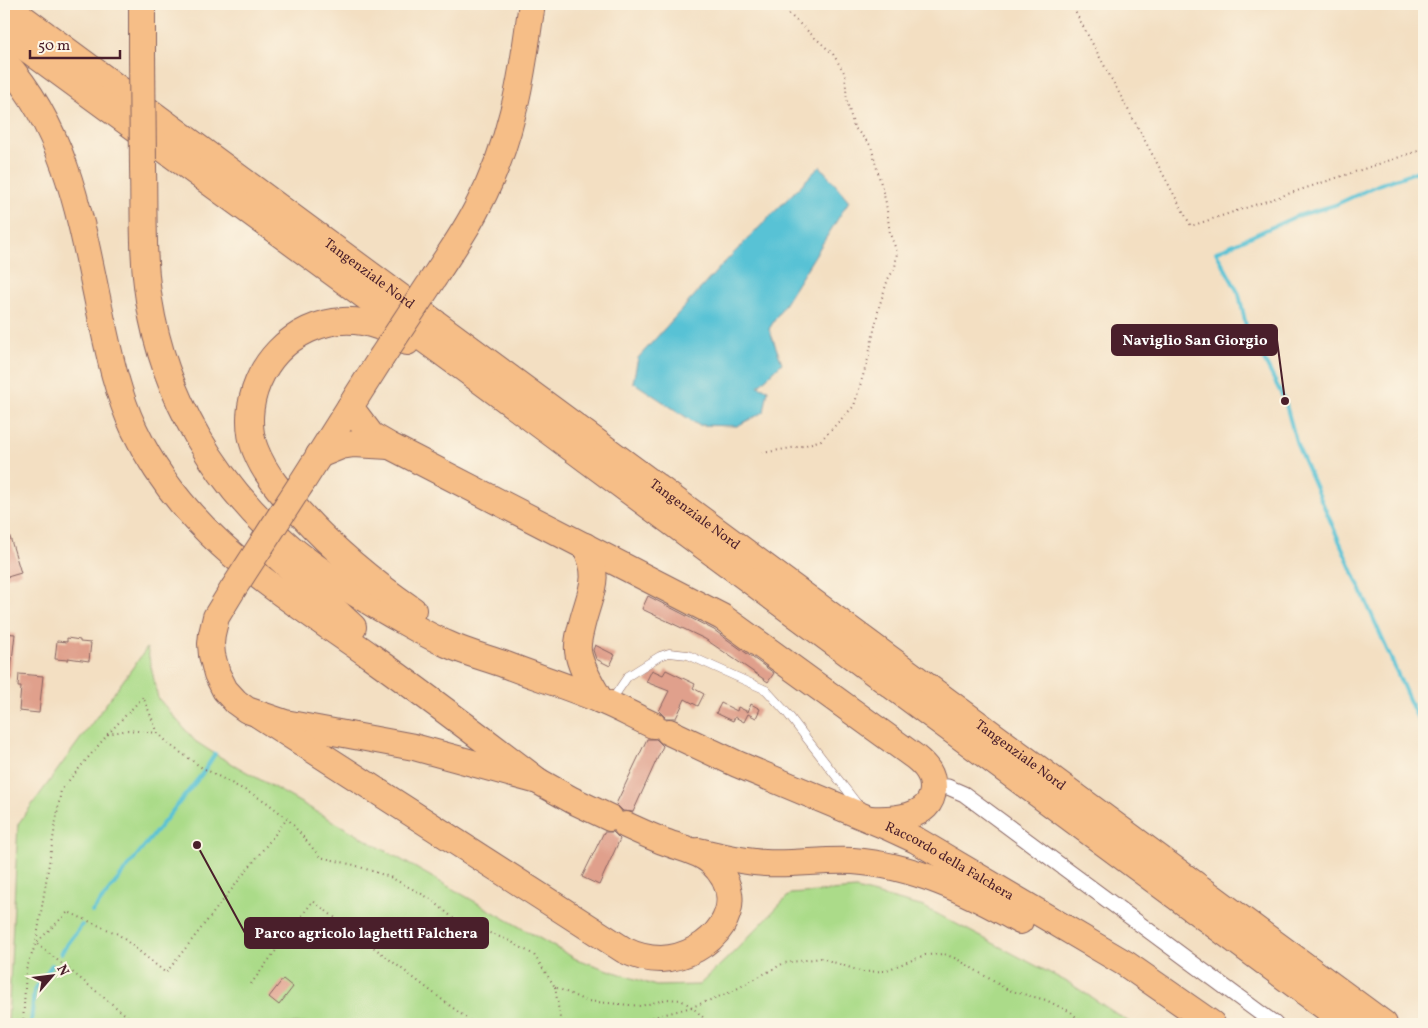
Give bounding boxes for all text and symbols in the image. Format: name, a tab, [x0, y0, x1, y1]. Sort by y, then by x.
scale bar	[30, 28, 120, 60]
text: 50 m	[38, 36, 70, 57]
street label: Tangenziale Nord	[320, 234, 418, 314]
callout: Naviglio San Giorgio	[1112, 325, 1277, 355]
text: Naviglio San Giorgio	[1123, 331, 1268, 352]
street label: Tangenziale Nord	[646, 475, 744, 554]
street label: Tangenziale Nord	[971, 715, 1070, 795]
street label: Raccordo della Falchera	[882, 817, 1017, 905]
callout: Parco agricolo laghetti Falchera	[245, 918, 488, 948]
text: Parco agricolo laghetti Falchera	[254, 924, 478, 945]
north arrow	[28, 950, 78, 1000]
text: N	[51, 962, 73, 980]

